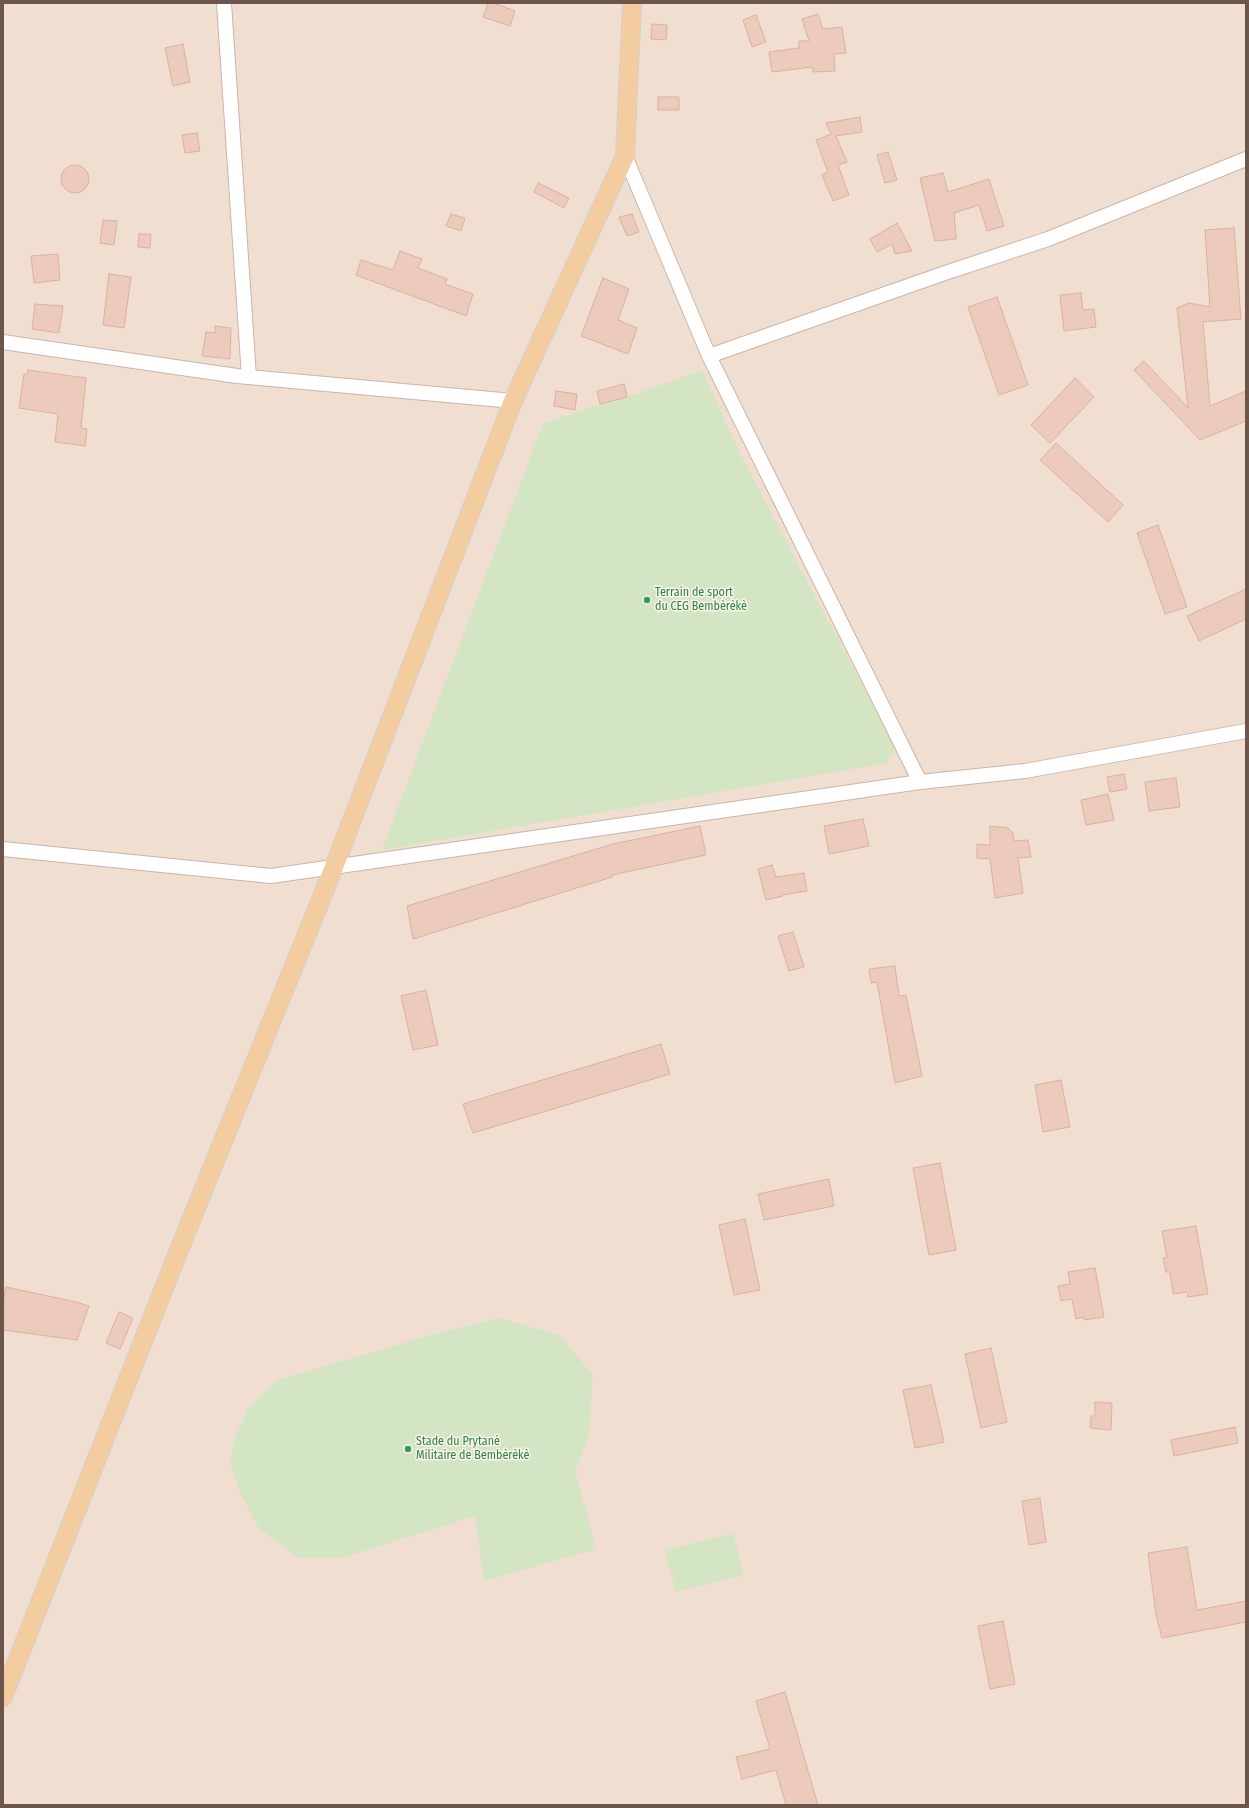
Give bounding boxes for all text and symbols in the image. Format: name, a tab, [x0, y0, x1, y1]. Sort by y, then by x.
place label: Terrain de sport du CEG Bembèrèkè	[655, 586, 747, 614]
marker: Terrain de sport du CEG Bembèrèkè	[642, 595, 652, 605]
place label: Stade du Prytané Militaire de Bembèrèkè	[416, 1435, 529, 1463]
marker: Stade du Prytané Militaire de Bembèrèkè	[403, 1444, 413, 1454]

